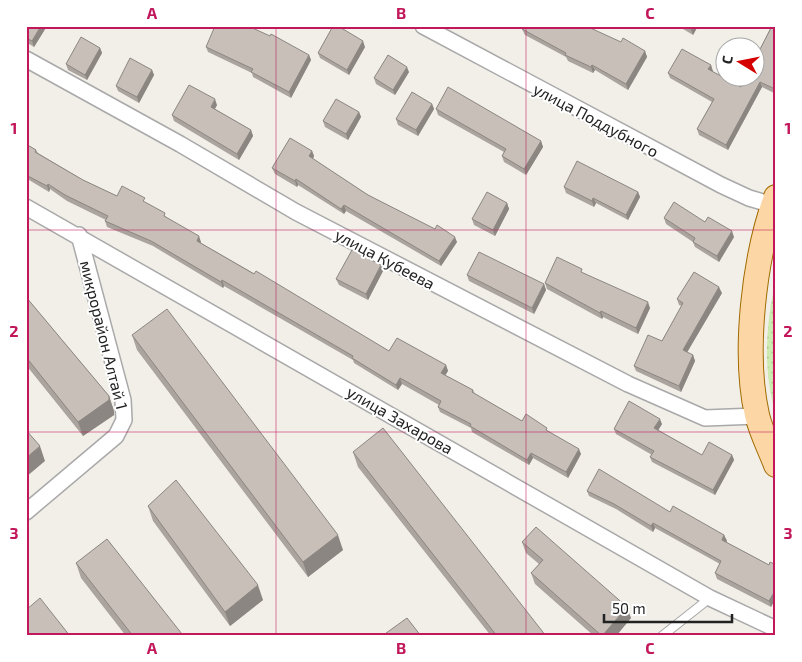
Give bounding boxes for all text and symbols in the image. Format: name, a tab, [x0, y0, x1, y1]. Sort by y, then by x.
text: A	[147, 3, 158, 22]
text: B	[396, 3, 406, 22]
text: C	[645, 3, 655, 22]
north arrow	[714, 38, 764, 88]
text: С	[718, 54, 736, 65]
street label: улица Поддубного	[530, 79, 662, 161]
text: 1	[11, 118, 17, 137]
text: 1	[785, 118, 791, 137]
street label: улица Кубеева	[332, 224, 438, 294]
street label: микрорайон Алтай 1	[77, 258, 132, 411]
text: 2	[9, 321, 19, 340]
text: 2	[783, 321, 793, 340]
street label: улица Захарова	[343, 381, 457, 459]
text: 3	[9, 523, 19, 542]
text: 3	[783, 523, 793, 542]
scale bar	[604, 592, 732, 624]
text: 50 m	[612, 599, 646, 617]
text: A	[147, 638, 158, 657]
text: B	[396, 638, 406, 657]
text: C	[645, 638, 655, 657]

